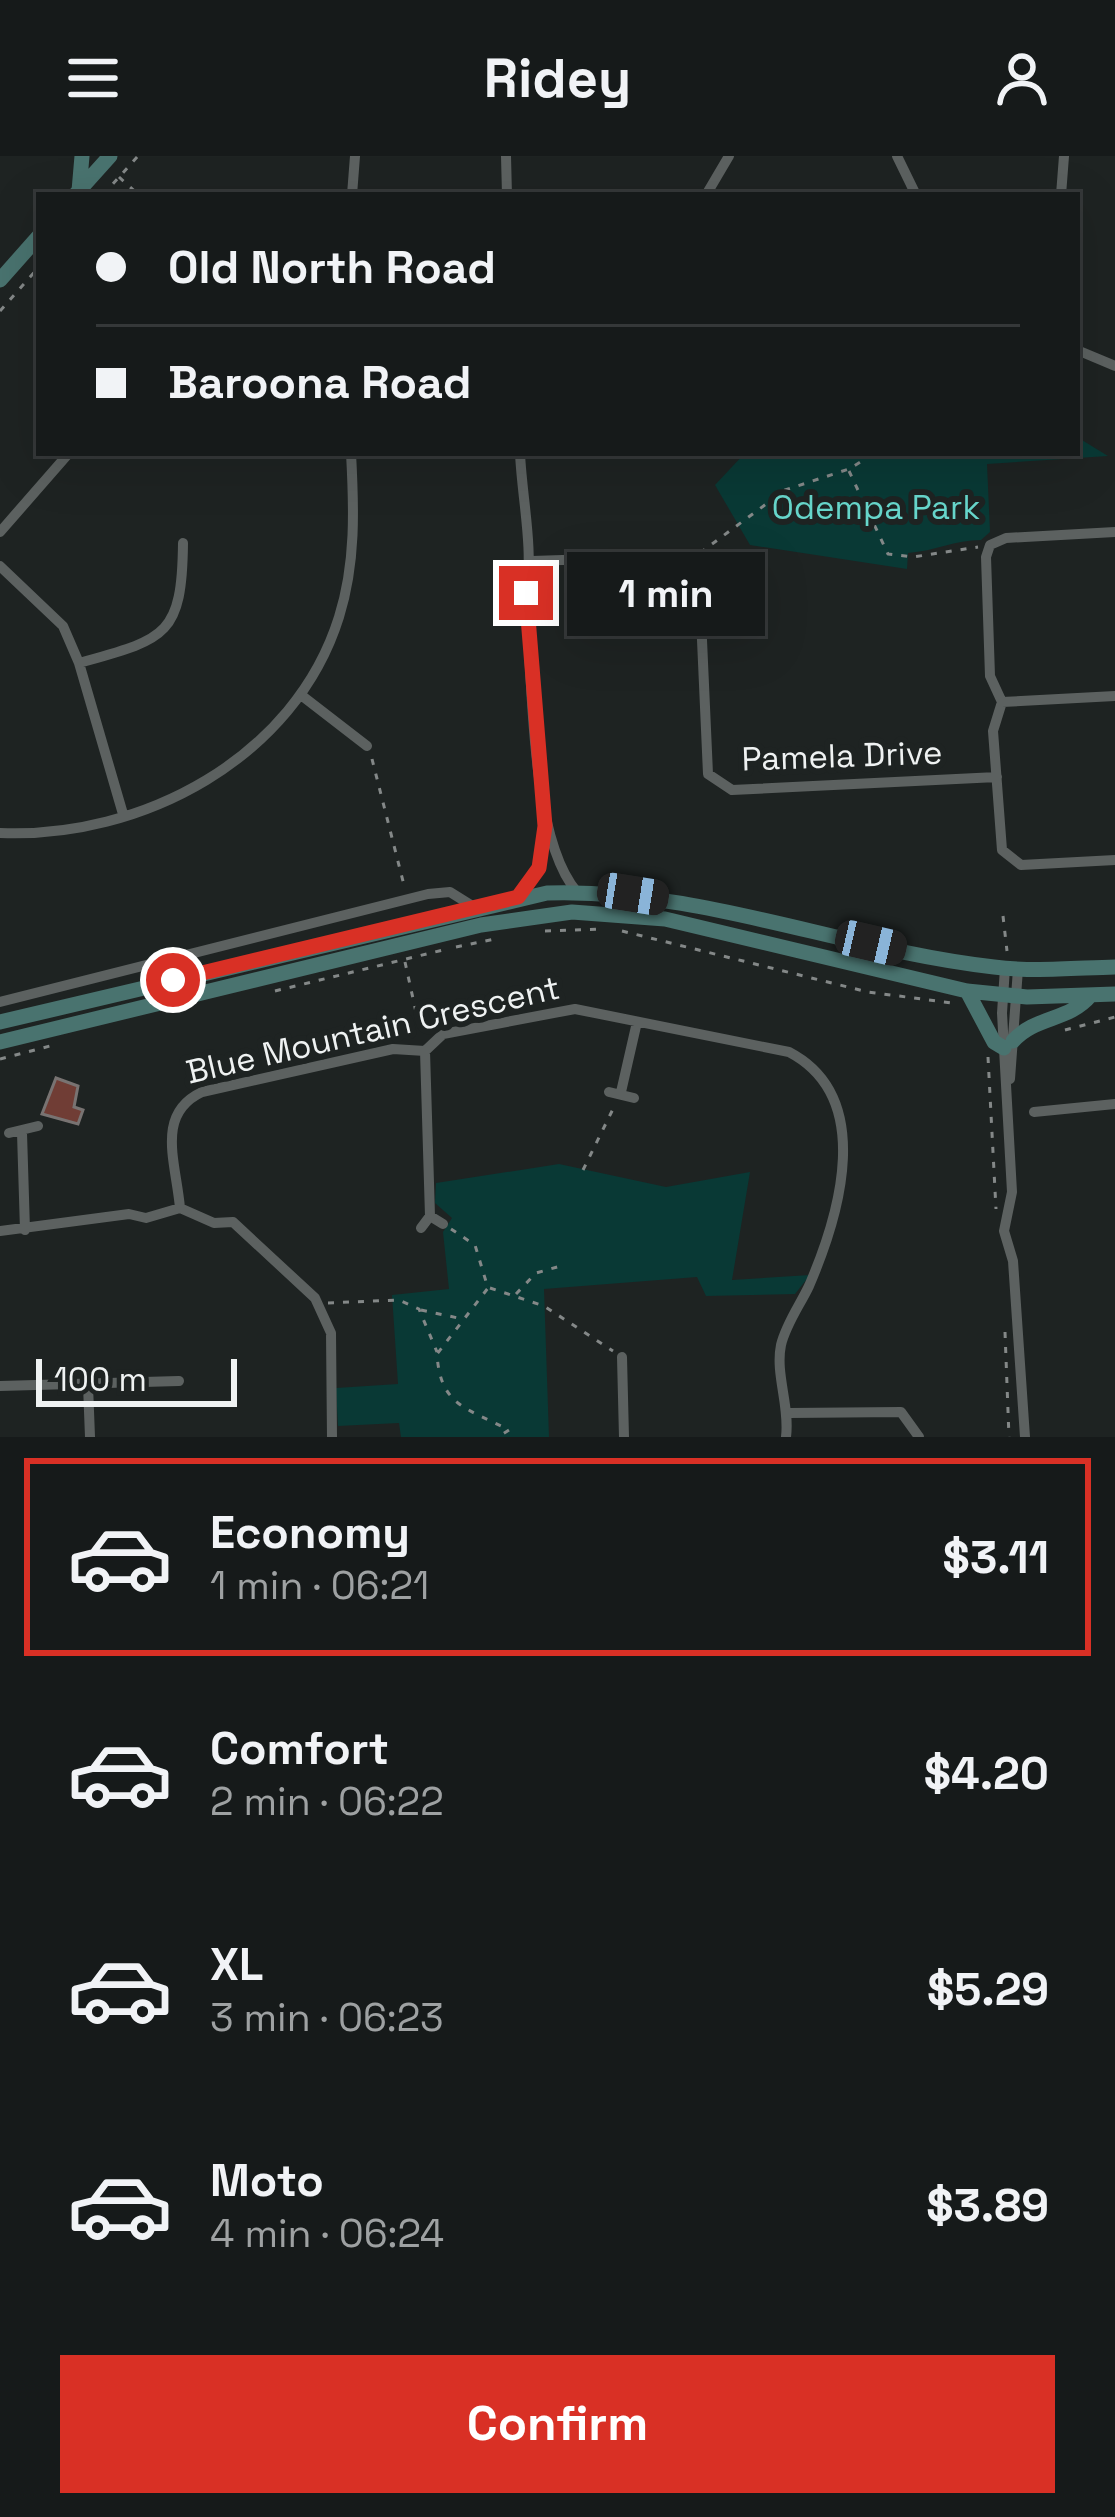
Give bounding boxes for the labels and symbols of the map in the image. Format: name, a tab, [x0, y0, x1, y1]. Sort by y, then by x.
park label: Odempa Park	[772, 487, 981, 529]
callout: 1 min	[568, 551, 766, 635]
route end	[499, 566, 553, 620]
street label: Pamela Drive	[741, 732, 943, 780]
car	[595, 871, 671, 917]
car	[832, 917, 910, 969]
route start	[146, 953, 200, 1007]
street label: Blue Mountain Crescent	[182, 967, 564, 1093]
scale bar	[36, 1353, 237, 1406]

